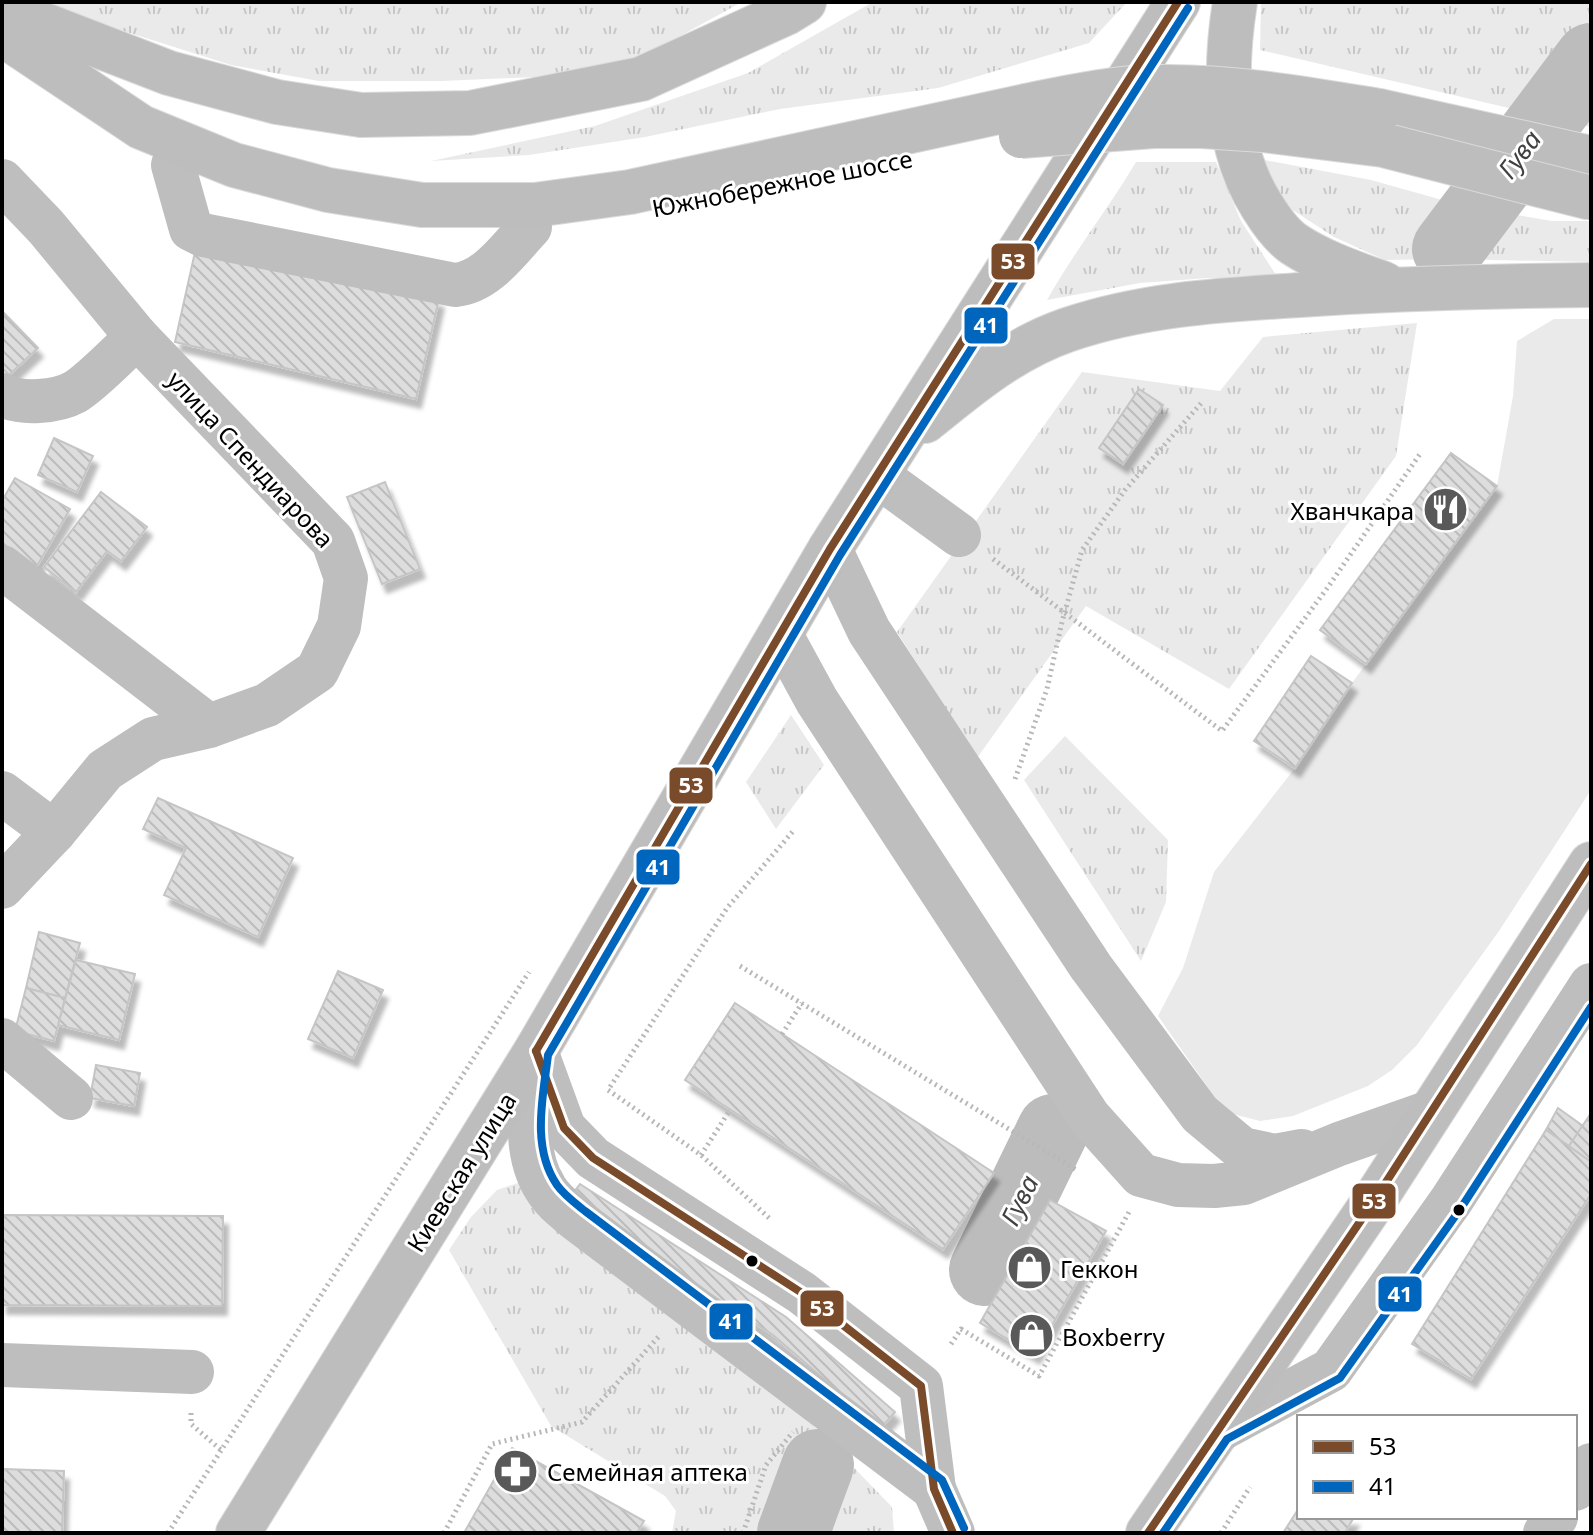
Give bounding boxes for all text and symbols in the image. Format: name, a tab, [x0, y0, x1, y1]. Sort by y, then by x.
water label: Гува	[1489, 122, 1549, 186]
street label: Южнобережное шоссе	[649, 142, 915, 224]
line badge: 53	[990, 242, 1036, 281]
text: 53	[1000, 245, 1026, 275]
line badge: 41	[963, 306, 1009, 345]
text: 41	[973, 309, 999, 339]
street label: улица Спендиарова	[160, 363, 342, 555]
restaurant icon: Хванчкара	[1421, 486, 1469, 534]
place label: Хванчкара	[1291, 494, 1414, 527]
line badge: 53	[668, 766, 714, 805]
text: 53	[678, 769, 704, 799]
line badge: 41	[635, 848, 681, 886]
text: 41	[645, 851, 671, 881]
street label: Киевская улица	[399, 1086, 523, 1258]
water label: Гува	[991, 1169, 1047, 1231]
line badge: 53	[1351, 1182, 1397, 1220]
text: 53	[1361, 1185, 1387, 1215]
unlabelled marker	[1451, 1202, 1467, 1218]
shop icon: Геккон	[1005, 1244, 1053, 1292]
place label: Геккон	[1060, 1252, 1138, 1285]
unlabelled marker	[744, 1253, 760, 1269]
line badge: 41	[1377, 1275, 1423, 1313]
text: 41	[1387, 1278, 1413, 1308]
line badge: 53	[799, 1289, 845, 1328]
text: 53	[809, 1292, 835, 1322]
line badge: 41	[708, 1302, 754, 1341]
text: 41	[718, 1305, 744, 1335]
shop icon: Boxberry	[1007, 1312, 1055, 1360]
place label: Boxberry	[1062, 1320, 1165, 1353]
legend	[1297, 1415, 1577, 1519]
text: 53	[1369, 1429, 1396, 1462]
pharmacy icon: Семейная аптека	[492, 1447, 540, 1495]
place label: Семейная аптека	[547, 1455, 748, 1488]
text: 41	[1369, 1469, 1396, 1502]

